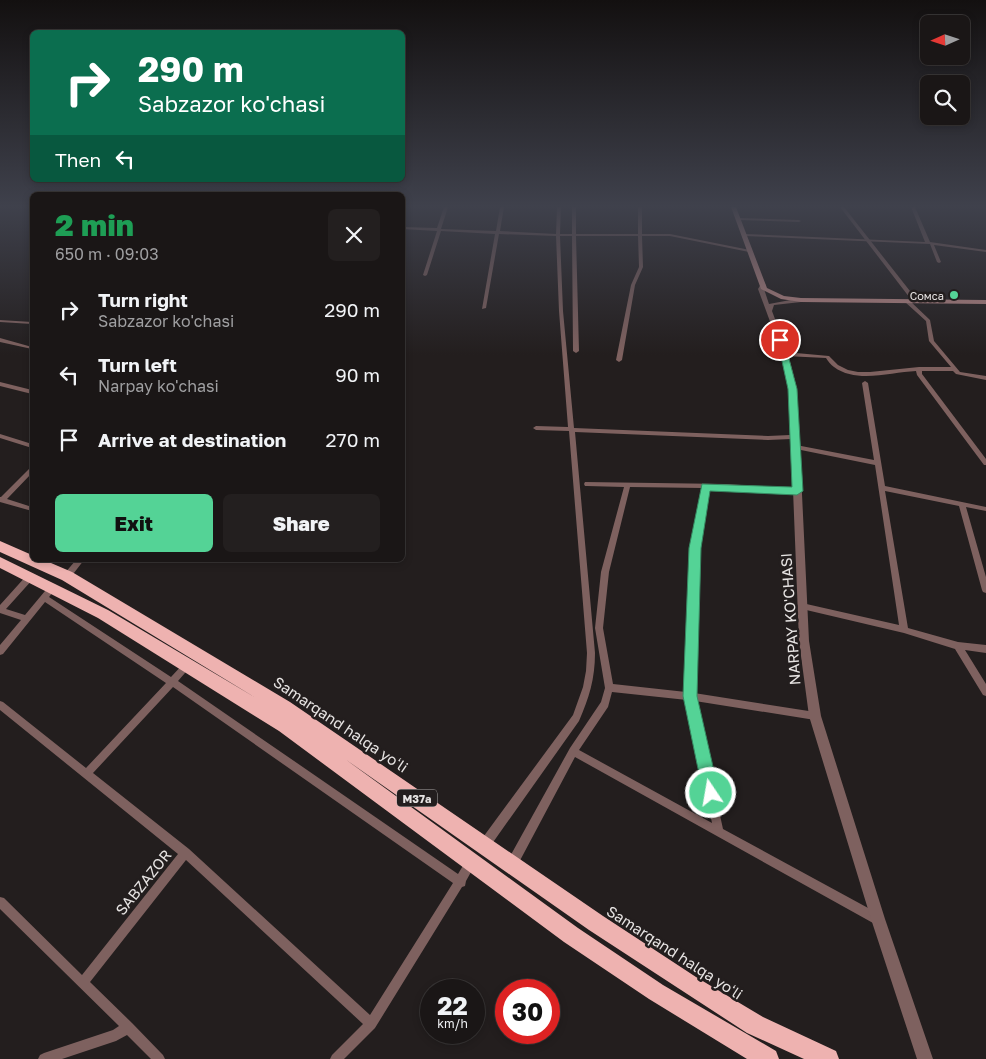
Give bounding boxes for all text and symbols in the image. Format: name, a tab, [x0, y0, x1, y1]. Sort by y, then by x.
north arrow	[920, 15, 970, 65]
map controls	[920, 15, 970, 125]
text: 290 m	[138, 48, 244, 90]
icon: right	[55, 50, 120, 115]
button: search	[920, 75, 970, 125]
text: Sabzazor ko'chasi	[138, 90, 325, 117]
icon: left	[111, 145, 139, 173]
text: Then	[55, 148, 101, 171]
text: 2 min	[55, 207, 134, 243]
button: close	[328, 209, 380, 261]
text: 650 m · 09:03	[55, 244, 159, 264]
text: Turn right	[98, 288, 188, 311]
place label: Сомса	[910, 289, 944, 302]
marker: Сомса	[948, 289, 960, 301]
icon: right	[55, 296, 83, 324]
text: 290 m	[324, 298, 380, 321]
text: Sabzazor ko'chasi	[98, 311, 234, 331]
pin	[759, 319, 801, 361]
icon: arrive	[766, 326, 794, 354]
text: Turn left	[98, 353, 177, 376]
icon: left	[55, 361, 83, 389]
text: 90 m	[335, 363, 380, 386]
text: Narpay ko'chasi	[98, 376, 219, 396]
icon: arrive	[55, 426, 83, 454]
text: Arrive at destination	[98, 428, 286, 451]
text: 270 m	[326, 428, 380, 451]
button: Exit	[55, 494, 213, 552]
button: Share	[223, 494, 380, 552]
street label: NARPAY KO'CHASI	[776, 552, 804, 686]
street label: Samarqand halqa yoʻli	[270, 672, 412, 776]
position arrow	[684, 766, 736, 818]
road number: M37a	[397, 790, 437, 806]
street label: SABZAZOR	[111, 846, 175, 918]
street label: Samarqand halqa yoʻli	[604, 901, 746, 1003]
speed limit sign: 30	[495, 979, 560, 1044]
text: 22	[437, 990, 468, 1021]
text: km/h	[437, 1016, 468, 1031]

